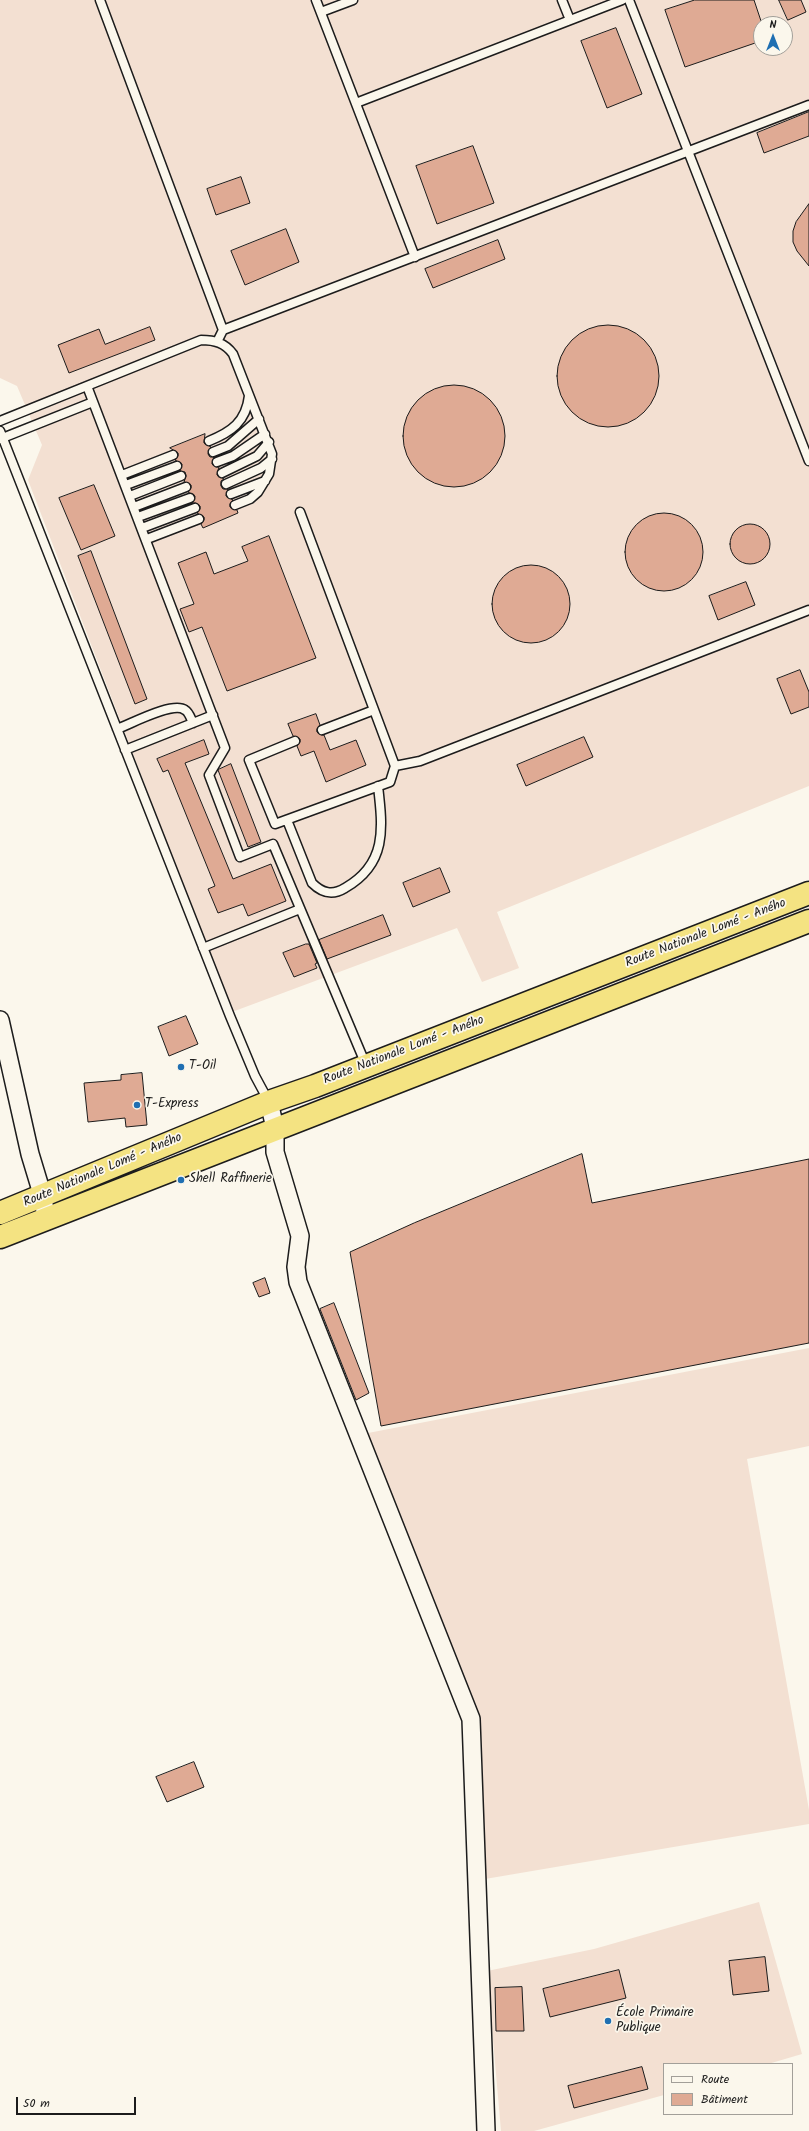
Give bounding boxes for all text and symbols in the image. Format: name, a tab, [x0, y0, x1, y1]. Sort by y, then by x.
north arrow	[753, 16, 793, 56]
text: N	[770, 16, 776, 34]
street label: Route Nationale Lomé - Aného	[623, 896, 789, 972]
street label: Route Nationale Lomé - Aného	[321, 1013, 487, 1089]
place label: T-Oil	[189, 1059, 216, 1075]
marker: T-Oil	[176, 1062, 186, 1072]
place label: T-Express	[145, 1097, 199, 1113]
marker: T-Express	[132, 1100, 142, 1110]
street label: Route Nationale Lomé - Aného	[21, 1130, 185, 1212]
place label: Shell Raffinerie	[189, 1172, 272, 1188]
marker: Shell Raffinerie	[176, 1175, 186, 1185]
place label: École Primaire Publique	[616, 2006, 694, 2037]
marker: École Primaire Publique	[603, 2016, 613, 2026]
legend	[663, 2063, 793, 2115]
text: Route	[701, 2070, 729, 2089]
scale bar	[18, 2089, 138, 2115]
text: Bâtiment	[701, 2090, 748, 2109]
text: 50 m	[23, 2094, 50, 2113]

